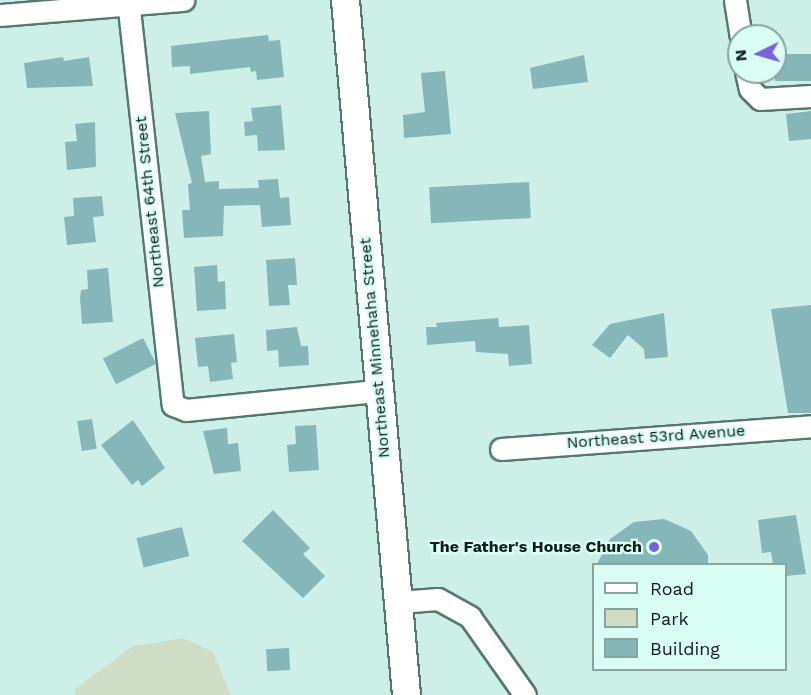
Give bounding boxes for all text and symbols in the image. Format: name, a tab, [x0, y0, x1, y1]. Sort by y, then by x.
north arrow	[727, 24, 787, 84]
text: N	[731, 49, 751, 62]
street label: Northeast 64th Street	[131, 115, 169, 289]
street label: Northeast Minnehaha Street	[356, 237, 394, 459]
street label: Northeast 53rd Avenue	[566, 421, 746, 453]
place label: The Father's House Church	[430, 537, 642, 557]
marker: The Father's House Church	[647, 540, 661, 554]
legend	[592, 563, 787, 671]
text: Road	[650, 578, 694, 599]
text: Park	[650, 608, 689, 629]
text: Building	[650, 638, 720, 659]

